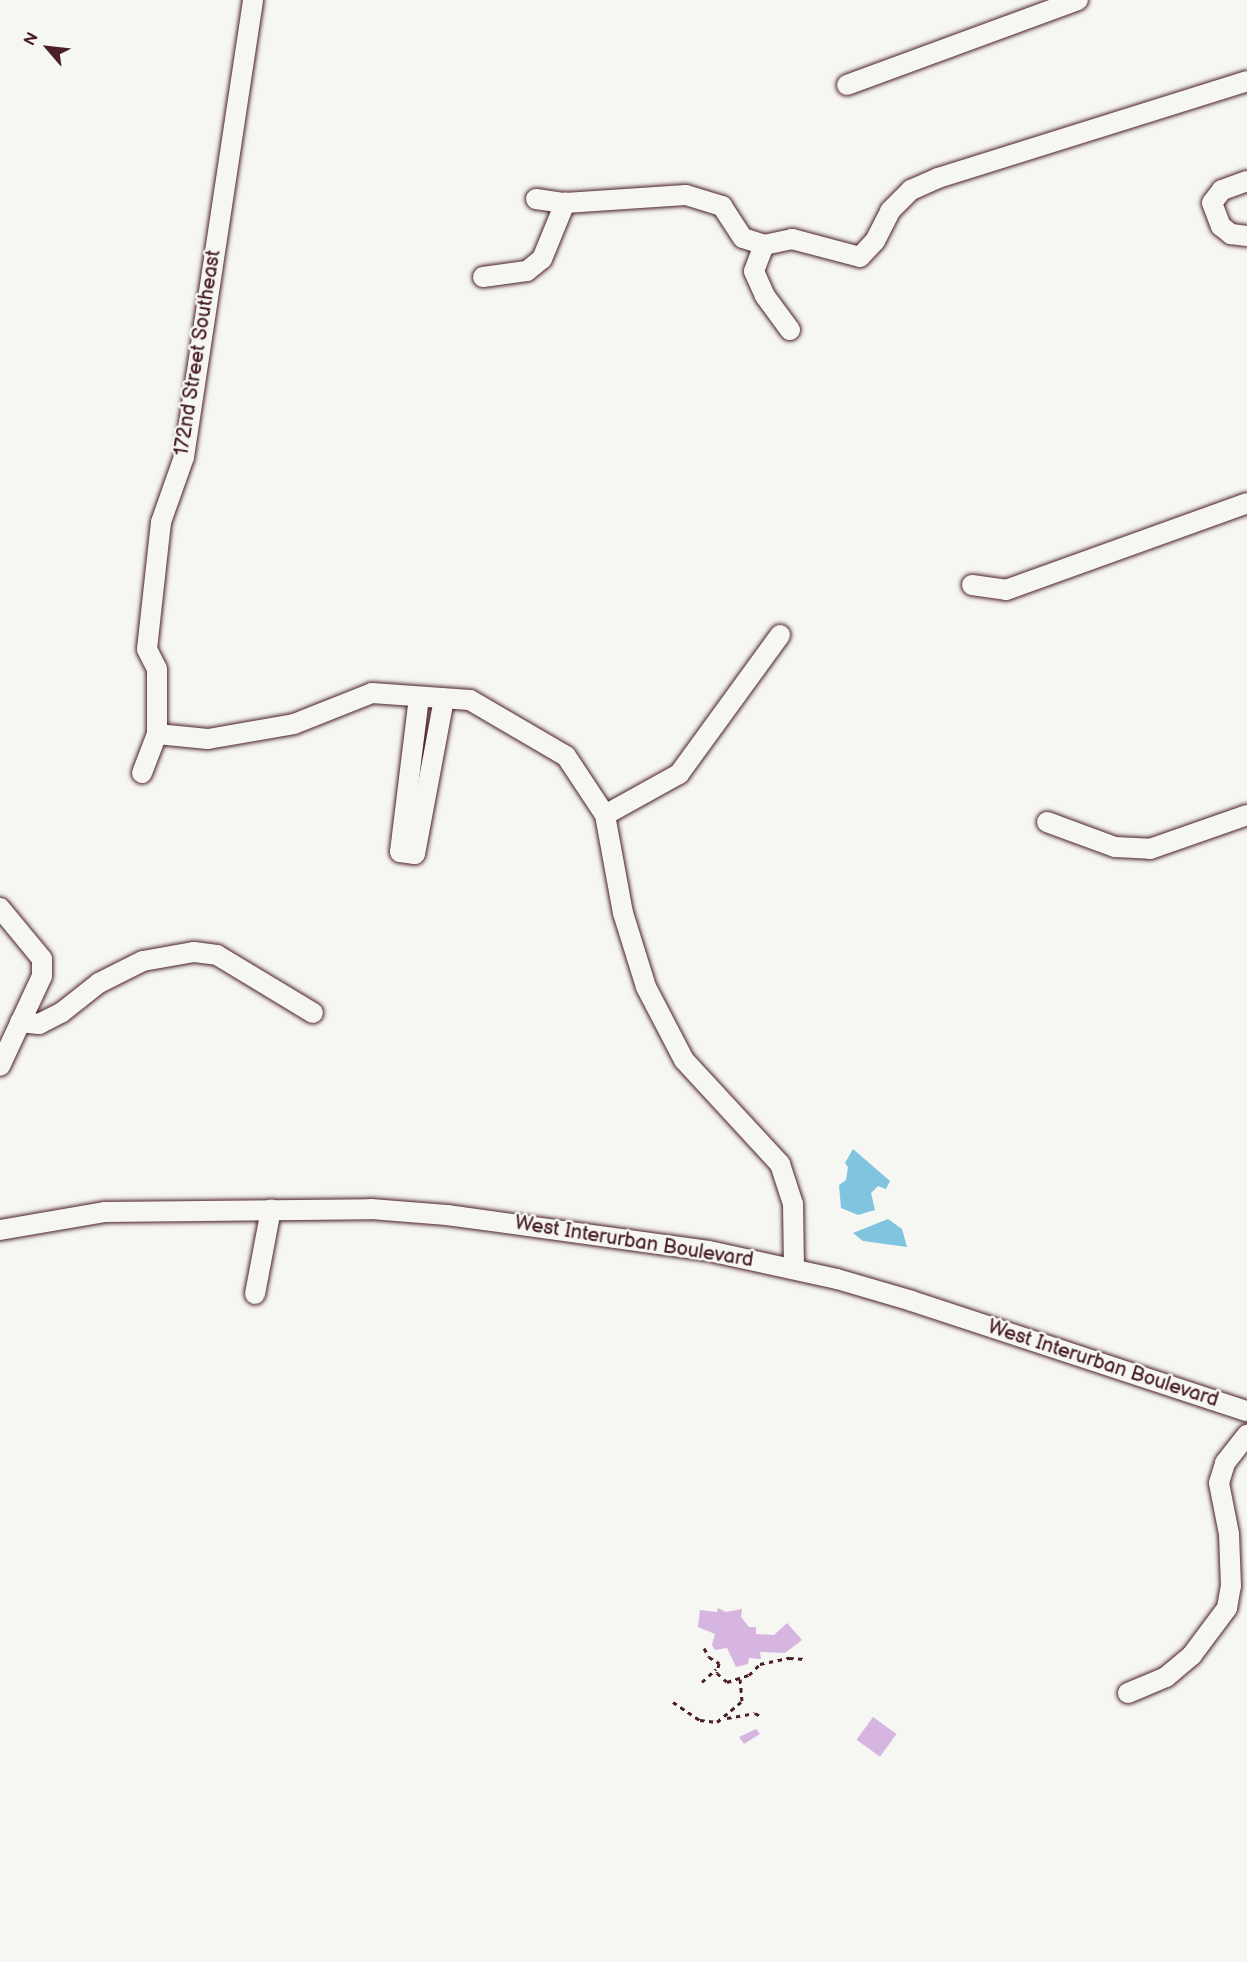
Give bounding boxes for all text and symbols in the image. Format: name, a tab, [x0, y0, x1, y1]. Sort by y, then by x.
north arrow	[18, 18, 78, 78]
text: N	[20, 30, 43, 49]
street label: 172nd Street Southeast	[170, 248, 226, 458]
street label: West Interurban Boulevard	[513, 1211, 755, 1273]
street label: West Interurban Boulevard	[985, 1315, 1221, 1413]

